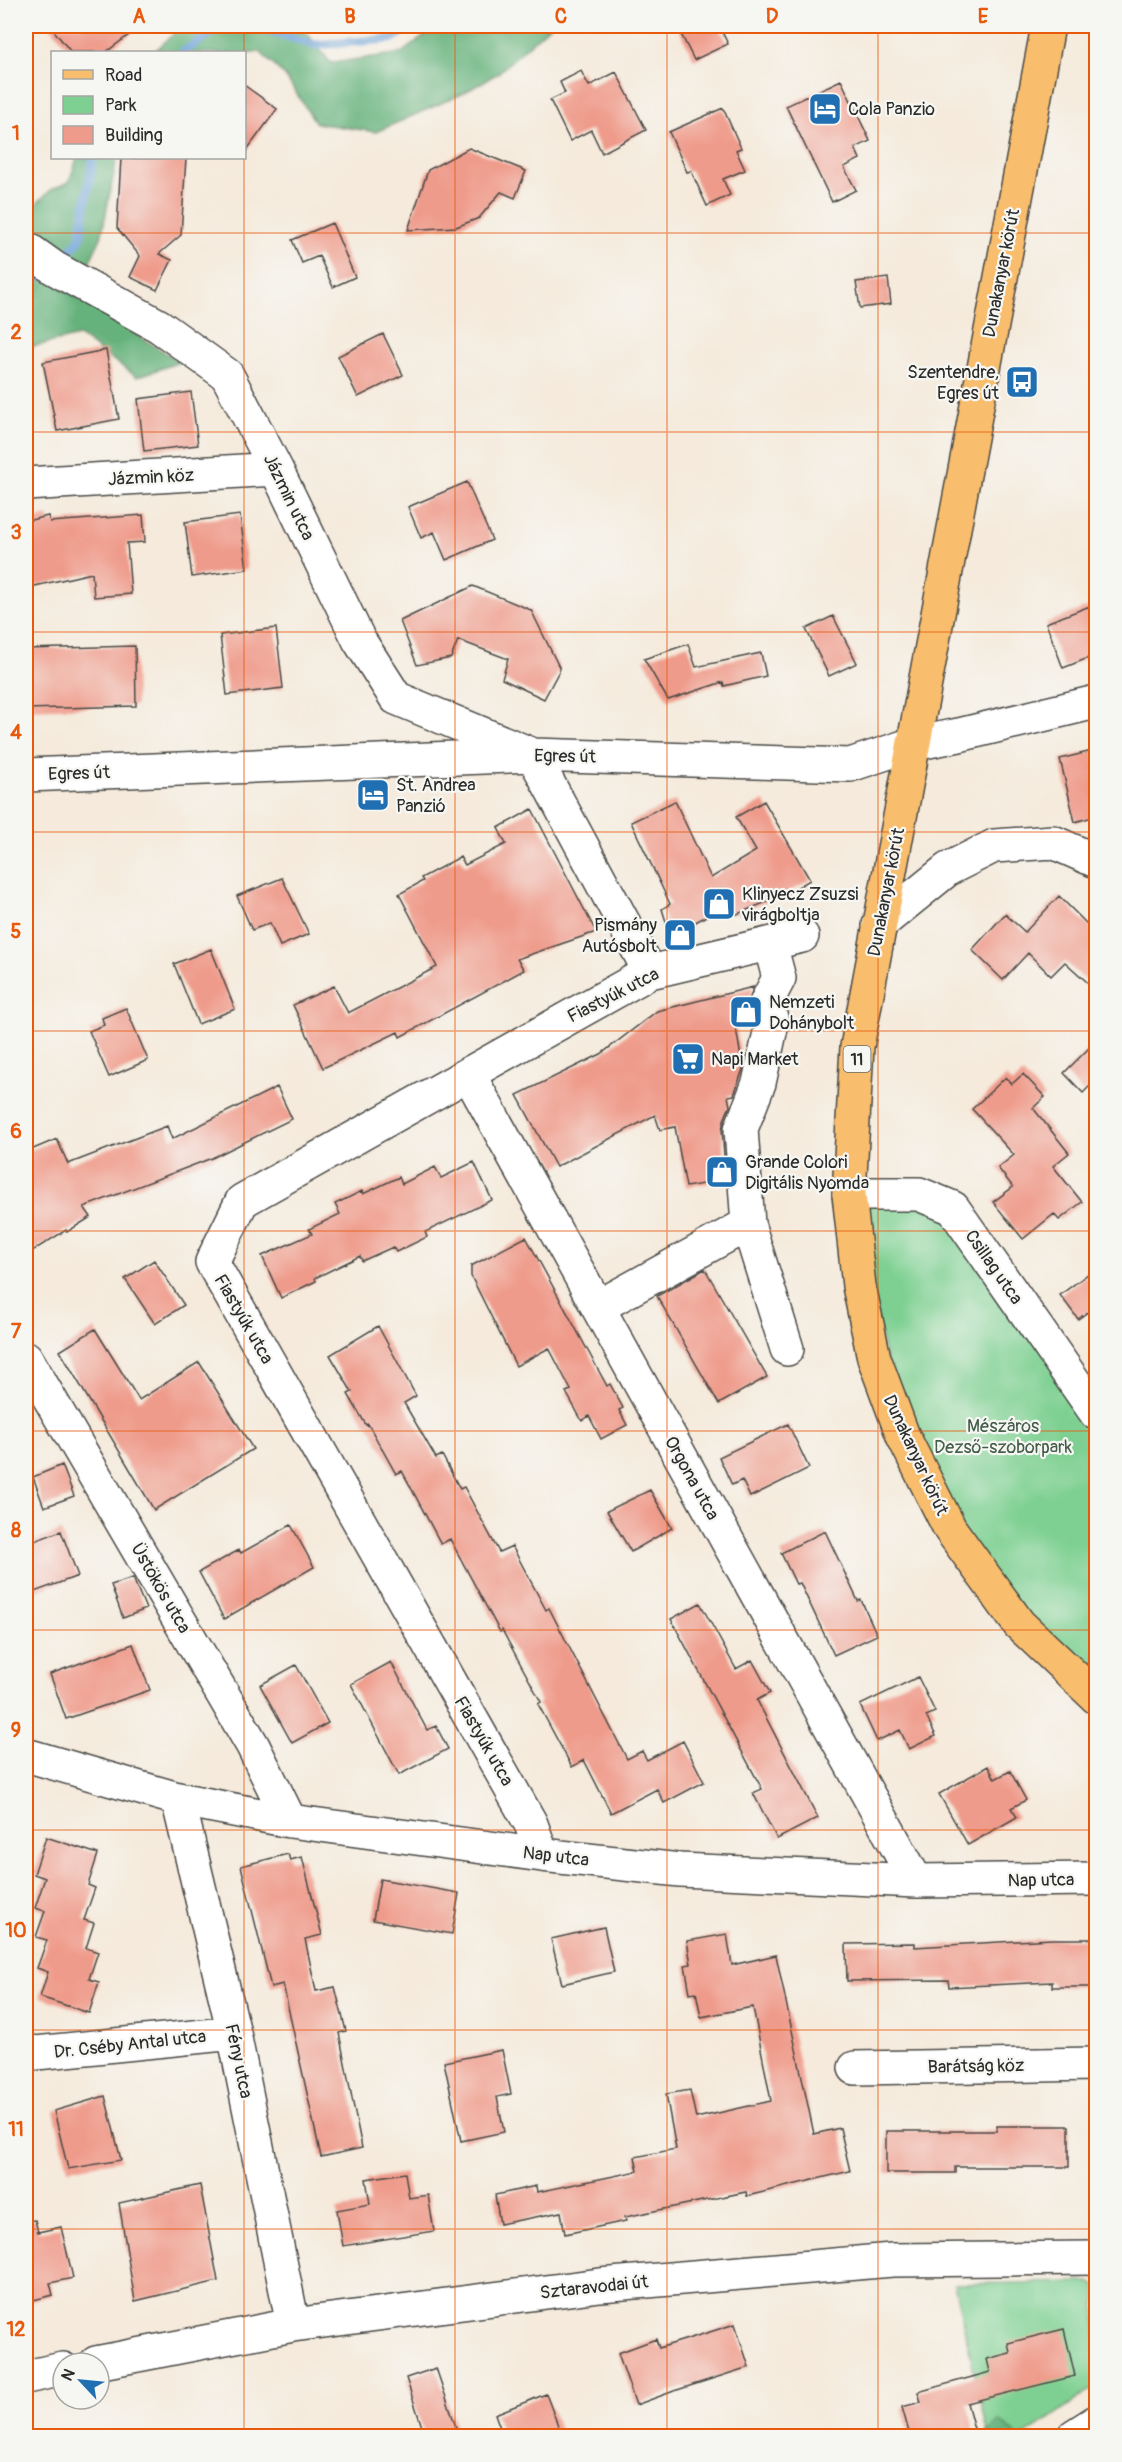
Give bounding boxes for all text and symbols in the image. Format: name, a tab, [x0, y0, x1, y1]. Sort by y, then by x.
text: A	[133, 4, 146, 29]
text: B	[344, 4, 356, 29]
text: C	[555, 4, 567, 29]
text: D	[766, 4, 779, 29]
text: E	[978, 4, 989, 29]
legend	[51, 51, 246, 159]
text: Road	[105, 64, 142, 87]
hotel icon: Cola Panzio	[807, 91, 843, 127]
text: Park	[105, 94, 137, 117]
place label: Cola Panzio	[848, 98, 935, 121]
text: 1	[12, 121, 20, 146]
text: Building	[105, 124, 163, 147]
street label: Dunakanyar körút	[978, 206, 1025, 339]
text: 2	[10, 320, 22, 345]
place label: Szentendre, Egres út	[907, 361, 1000, 405]
bus stop icon: Szentendre, Egres út	[1004, 364, 1040, 400]
street label: Jázmin utca	[258, 450, 319, 544]
street label: Jázmin köz	[107, 464, 195, 491]
text: 3	[10, 520, 22, 545]
text: 4	[10, 720, 22, 745]
street label: Egres út	[534, 744, 597, 769]
street label: Egres út	[48, 761, 111, 786]
place label: St. Andrea Panzió	[396, 774, 476, 818]
hotel icon: St. Andrea Panzió	[355, 777, 391, 813]
street label: Dunakanyar körút	[863, 825, 910, 958]
place label: Klinyecz Zsuzsi virágboltja	[741, 883, 858, 927]
shop icon: Klinyecz Zsuzsi virágboltja	[701, 886, 737, 922]
place label: Pismány Autósbolt	[582, 914, 658, 958]
shop icon: Pismány Autósbolt	[662, 917, 698, 953]
text: 5	[11, 919, 22, 944]
street label: Fiastyúk utca	[563, 963, 663, 1028]
place label: Nemzeti Dohánybolt	[769, 991, 855, 1035]
shop icon: Nemzeti Dohánybolt	[728, 994, 764, 1030]
supermarket icon: Napi Market	[670, 1041, 706, 1077]
road number: 11	[844, 1046, 870, 1072]
place label: Napi Market	[711, 1048, 799, 1071]
text: 6	[10, 1119, 22, 1144]
place label: Grande Colori Digitális Nyomda	[745, 1151, 869, 1195]
shop icon: Grande Colori Digitális Nyomda	[704, 1154, 740, 1190]
street label: Csillag utca	[959, 1225, 1028, 1309]
street label: Fiastyúk utca	[209, 1270, 279, 1368]
text: 7	[11, 1319, 22, 1344]
street label: Dunakanyar körút	[878, 1391, 954, 1520]
park label: Mészáros Dezső-szoborpark	[934, 1415, 1072, 1459]
street label: Orgona utca	[659, 1432, 724, 1524]
text: 8	[11, 1518, 21, 1543]
street label: Üstökös utca	[125, 1539, 196, 1638]
street label: Fiastyúk utca	[449, 1692, 519, 1790]
text: 9	[11, 1718, 21, 1743]
street label: Nap utca	[521, 1841, 590, 1872]
street label: Nap utca	[1007, 1868, 1075, 1893]
text: 10	[5, 1918, 27, 1943]
street label: Fény utca	[219, 2022, 258, 2100]
street label: Dr. Cséby Antal utca	[53, 2025, 207, 2064]
street label: Barátság köz	[927, 2054, 1025, 2079]
text: 11	[8, 2117, 24, 2142]
street label: Sztaravodai út	[539, 2270, 650, 2305]
text: 12	[7, 2317, 26, 2342]
north arrow	[51, 2351, 111, 2411]
text: N	[57, 2365, 80, 2384]

